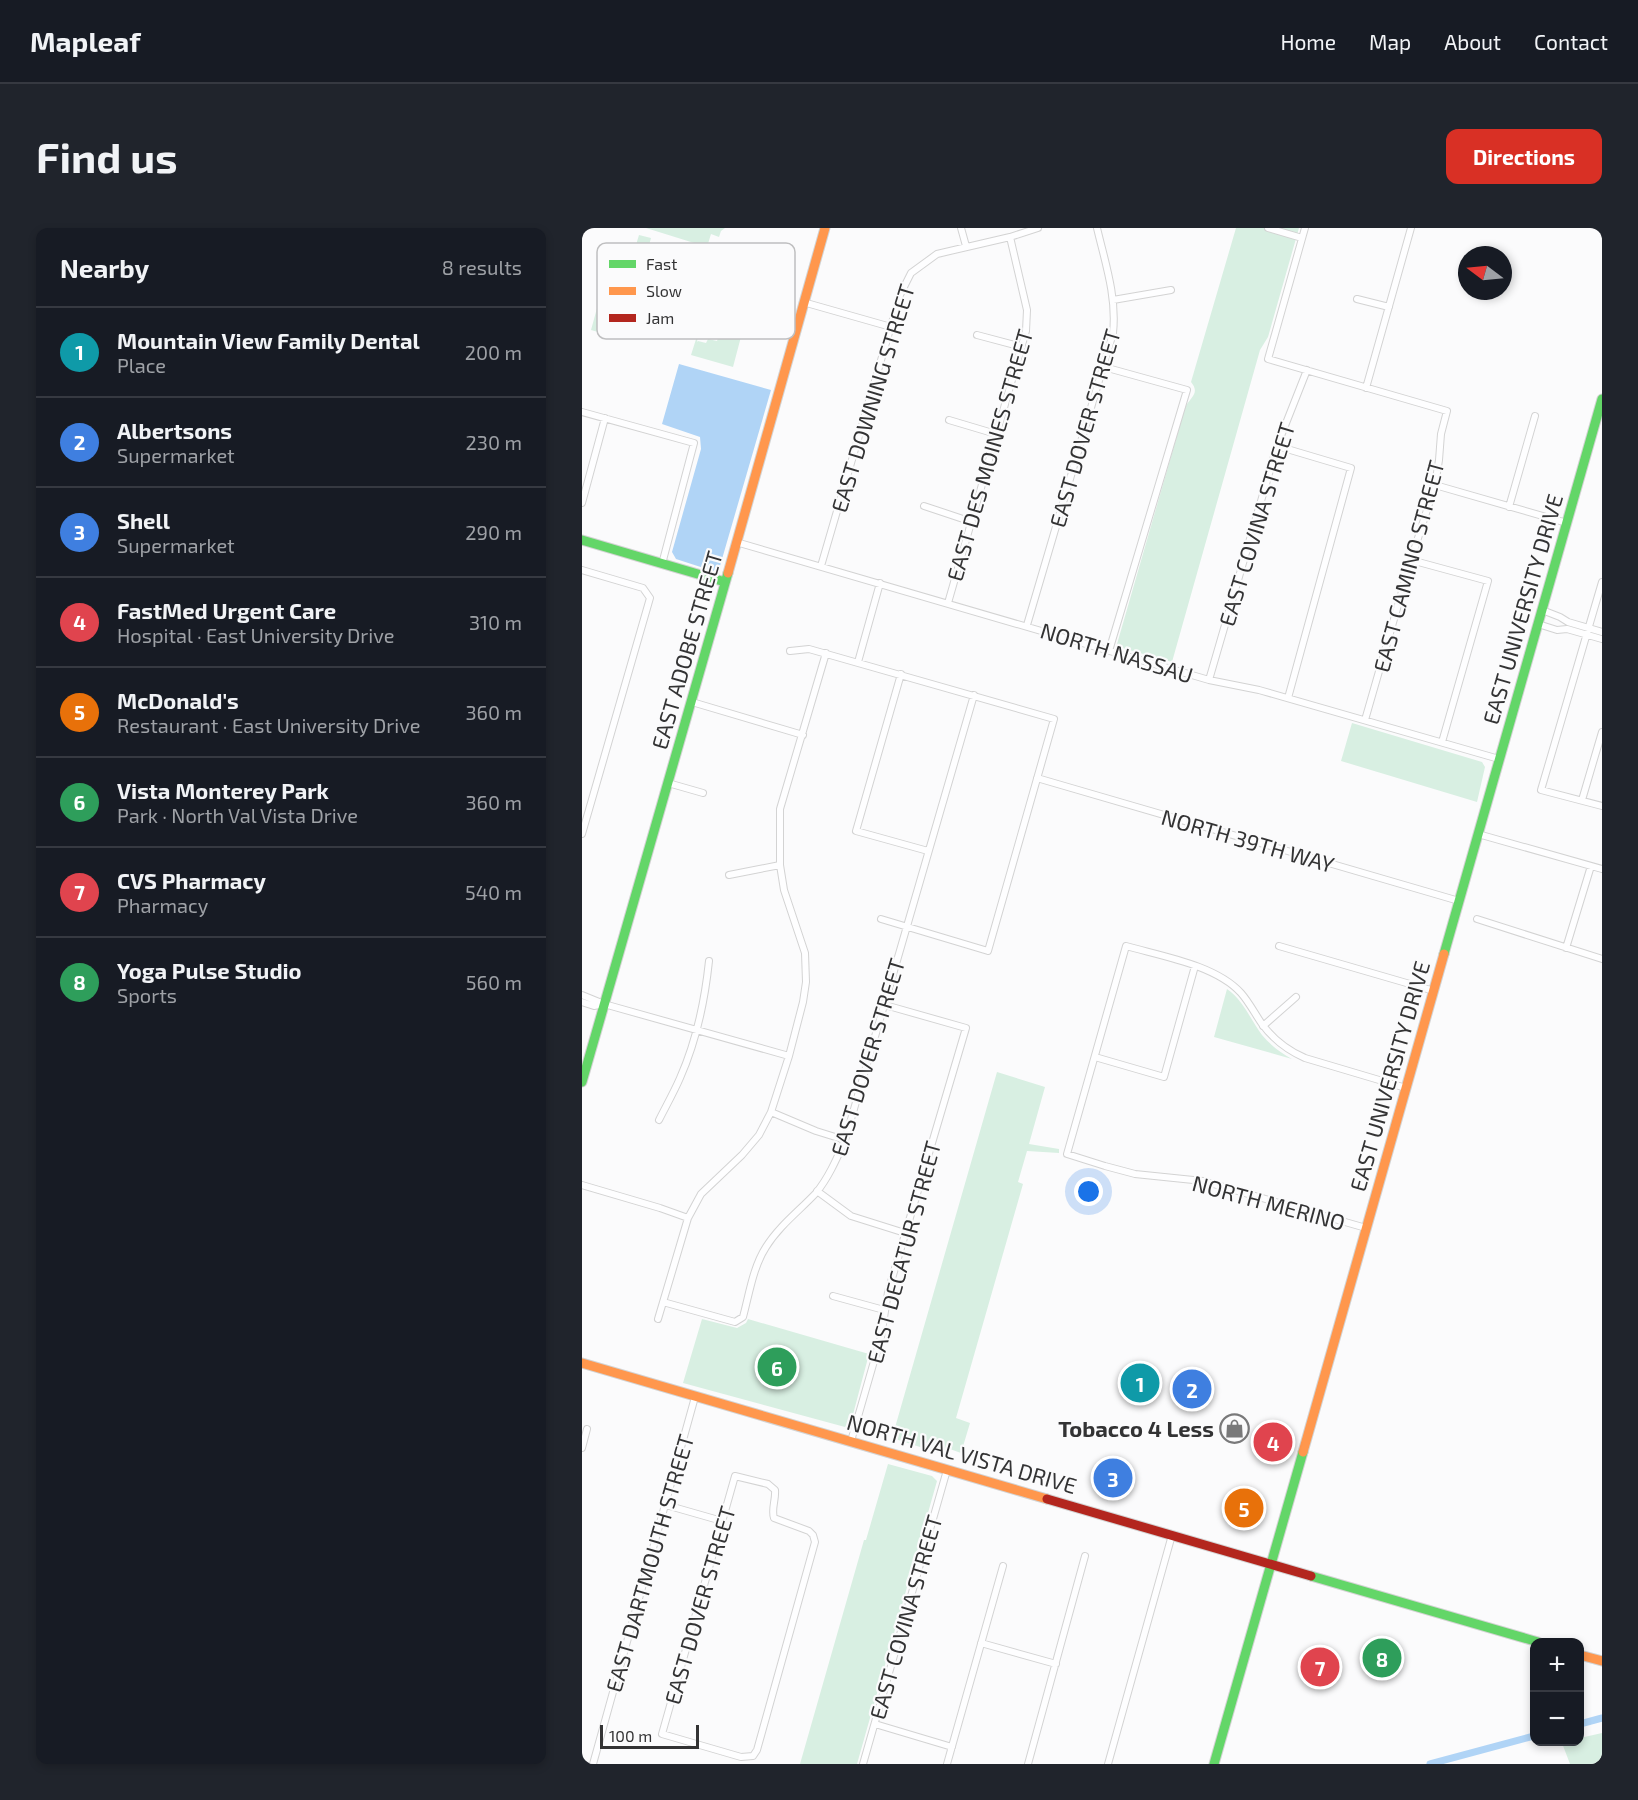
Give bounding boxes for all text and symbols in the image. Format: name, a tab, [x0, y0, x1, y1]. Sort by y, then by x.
text: Mapleaf	[30, 24, 141, 58]
text: Home	[1280, 29, 1336, 54]
text: Map	[1369, 29, 1411, 54]
text: About	[1444, 29, 1501, 54]
text: Contact	[1534, 29, 1608, 54]
button: Directions	[1446, 129, 1602, 184]
text: Find us	[36, 131, 178, 181]
legend	[597, 243, 795, 339]
north arrow	[1458, 246, 1512, 300]
text: Nearby	[60, 252, 149, 283]
text: Fast	[646, 254, 677, 273]
text: 8 results	[442, 255, 522, 279]
text: Slow	[646, 281, 682, 300]
street label: EAST DOWNING STREET	[825, 281, 919, 515]
text: Jam	[646, 308, 674, 327]
street label: EAST DES MOINES STREET	[941, 326, 1037, 584]
street label: EAST DOVER STREET	[1043, 326, 1125, 530]
text: Mountain View Family Dental	[117, 327, 420, 353]
text: 1	[75, 340, 84, 364]
text: 200 m	[465, 340, 522, 364]
text: Place	[117, 353, 166, 377]
text: Albertsons	[117, 417, 232, 443]
street label: EAST COVINA STREET	[1213, 419, 1299, 629]
text: 2	[74, 430, 85, 454]
text: 230 m	[466, 430, 522, 454]
text: Supermarket	[117, 443, 235, 467]
street label: EAST CAMINO STREET	[1367, 457, 1449, 675]
street label: EAST UNIVERSITY DRIVE	[1477, 491, 1567, 727]
text: Shell	[117, 507, 170, 533]
text: 3	[74, 520, 85, 544]
text: 290 m	[465, 520, 522, 544]
text: Supermarket	[117, 533, 235, 557]
street label: EAST ADOBE STREET	[645, 548, 727, 752]
text: FastMed Urgent Care	[117, 597, 336, 623]
text: 4	[73, 610, 86, 634]
text: 310 m	[469, 610, 522, 634]
street label: NORTH NASSAU	[1038, 616, 1196, 688]
text: Hospital · East University Drive	[117, 623, 395, 647]
text: McDonald's	[117, 687, 239, 713]
text: 5	[74, 700, 85, 724]
text: 360 m	[465, 700, 522, 724]
text: Restaurant · East University Drive	[117, 713, 420, 737]
text: Vista Monterey Park	[117, 777, 329, 803]
text: 6	[74, 790, 85, 814]
text: 360 m	[465, 790, 522, 814]
text: Park · North Val Vista Drive	[117, 803, 358, 827]
street label: NORTH 39TH WAY	[1159, 803, 1338, 877]
text: CVS Pharmacy	[117, 867, 266, 893]
text: 7	[74, 880, 85, 904]
text: 540 m	[465, 880, 522, 904]
text: Pharmacy	[117, 893, 208, 917]
street label: EAST DOVER STREET	[825, 955, 909, 1159]
text: Yoga Pulse Studio	[117, 957, 302, 983]
street label: EAST UNIVERSITY DRIVE	[1344, 958, 1434, 1194]
text: 8	[73, 970, 86, 994]
text: 560 m	[466, 970, 522, 994]
text: Sports	[117, 983, 177, 1007]
street label: EAST DECATUR STREET	[861, 1138, 945, 1366]
street label: NORTH MERINO	[1190, 1169, 1348, 1235]
your location	[1074, 1177, 1103, 1206]
pin: 6	[758, 1344, 796, 1390]
pin: 1	[1120, 1360, 1160, 1406]
pin: 2	[1172, 1366, 1212, 1412]
street label: NORTH VAL VISTA DRIVE	[844, 1408, 1080, 1498]
shop icon: Tobacco 4 Less	[1219, 1412, 1251, 1444]
place label: Tobacco 4 Less	[1058, 1415, 1214, 1441]
pin: 4	[1254, 1420, 1292, 1464]
street label: EAST DARTMOUTH STREET	[600, 1431, 698, 1695]
pin: 3	[1094, 1456, 1132, 1500]
pin: 5	[1224, 1486, 1264, 1530]
street label: EAST DOVER STREET	[658, 1503, 740, 1707]
street label: EAST COVINA STREET	[863, 1512, 947, 1722]
pin: 8	[1362, 1636, 1402, 1680]
map controls	[1530, 1638, 1584, 1746]
button: +	[1530, 1638, 1584, 1692]
pin: 7	[1300, 1644, 1340, 1690]
button: −	[1530, 1692, 1584, 1746]
scale bar	[600, 1722, 699, 1750]
text: 100 m	[609, 1726, 652, 1745]

